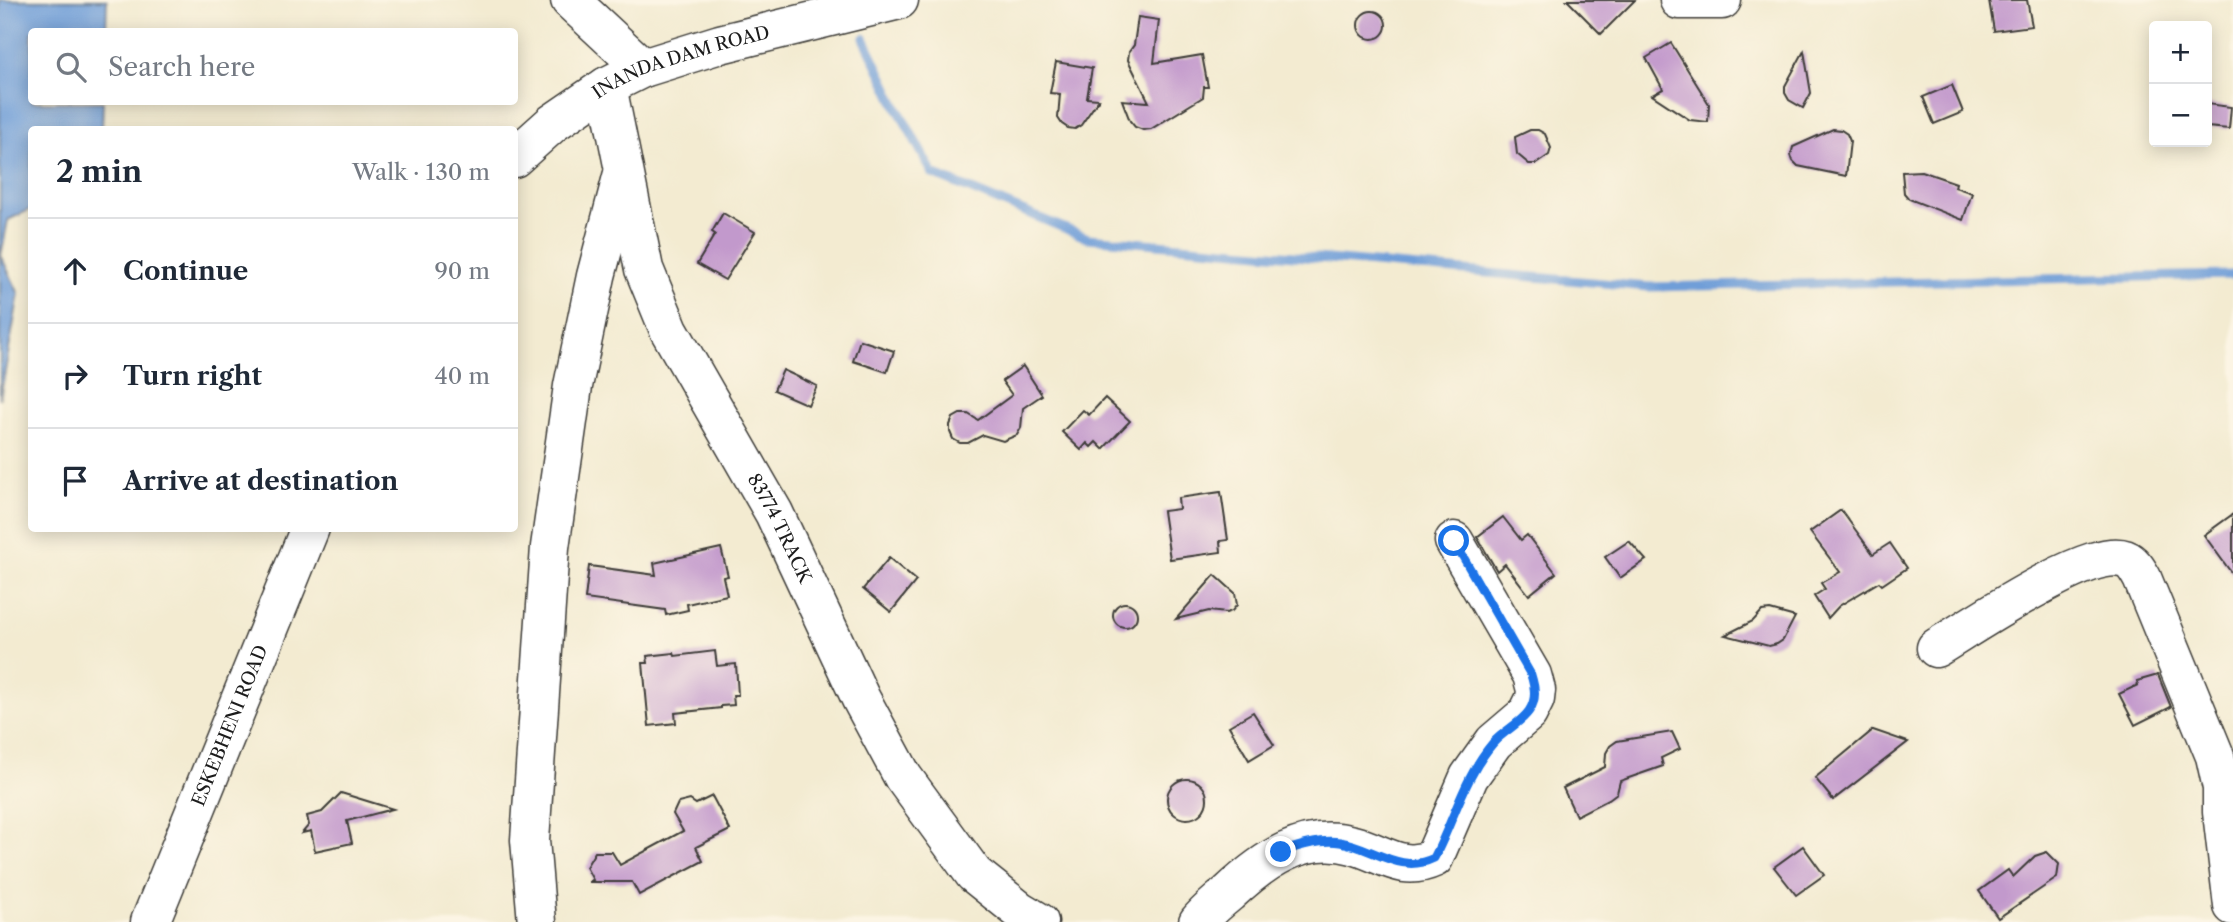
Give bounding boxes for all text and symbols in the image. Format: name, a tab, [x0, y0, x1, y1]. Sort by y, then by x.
street label: INANDA DAM ROAD	[588, 21, 772, 104]
map controls	[2149, 21, 2212, 147]
button: +	[2149, 21, 2212, 84]
search box	[28, 28, 518, 105]
icon: search	[52, 48, 90, 86]
text: Search here	[108, 51, 255, 83]
button: −	[2149, 84, 2212, 147]
text: 2 min	[56, 153, 142, 190]
text: Walk · 130 m	[352, 158, 490, 186]
icon: ahead	[56, 252, 94, 290]
text: Continue	[123, 255, 248, 287]
text: 90 m	[434, 257, 490, 285]
icon: right	[56, 357, 94, 395]
text: Turn right	[123, 360, 262, 392]
text: 40 m	[435, 362, 490, 390]
icon: arrive	[56, 462, 94, 500]
text: Arrive at destination	[123, 465, 398, 497]
street label: 83774 TRACK	[743, 470, 817, 588]
route start	[1438, 525, 1469, 556]
street label: ESKEBHENI ROAD	[187, 642, 272, 809]
route end	[1265, 836, 1296, 867]

